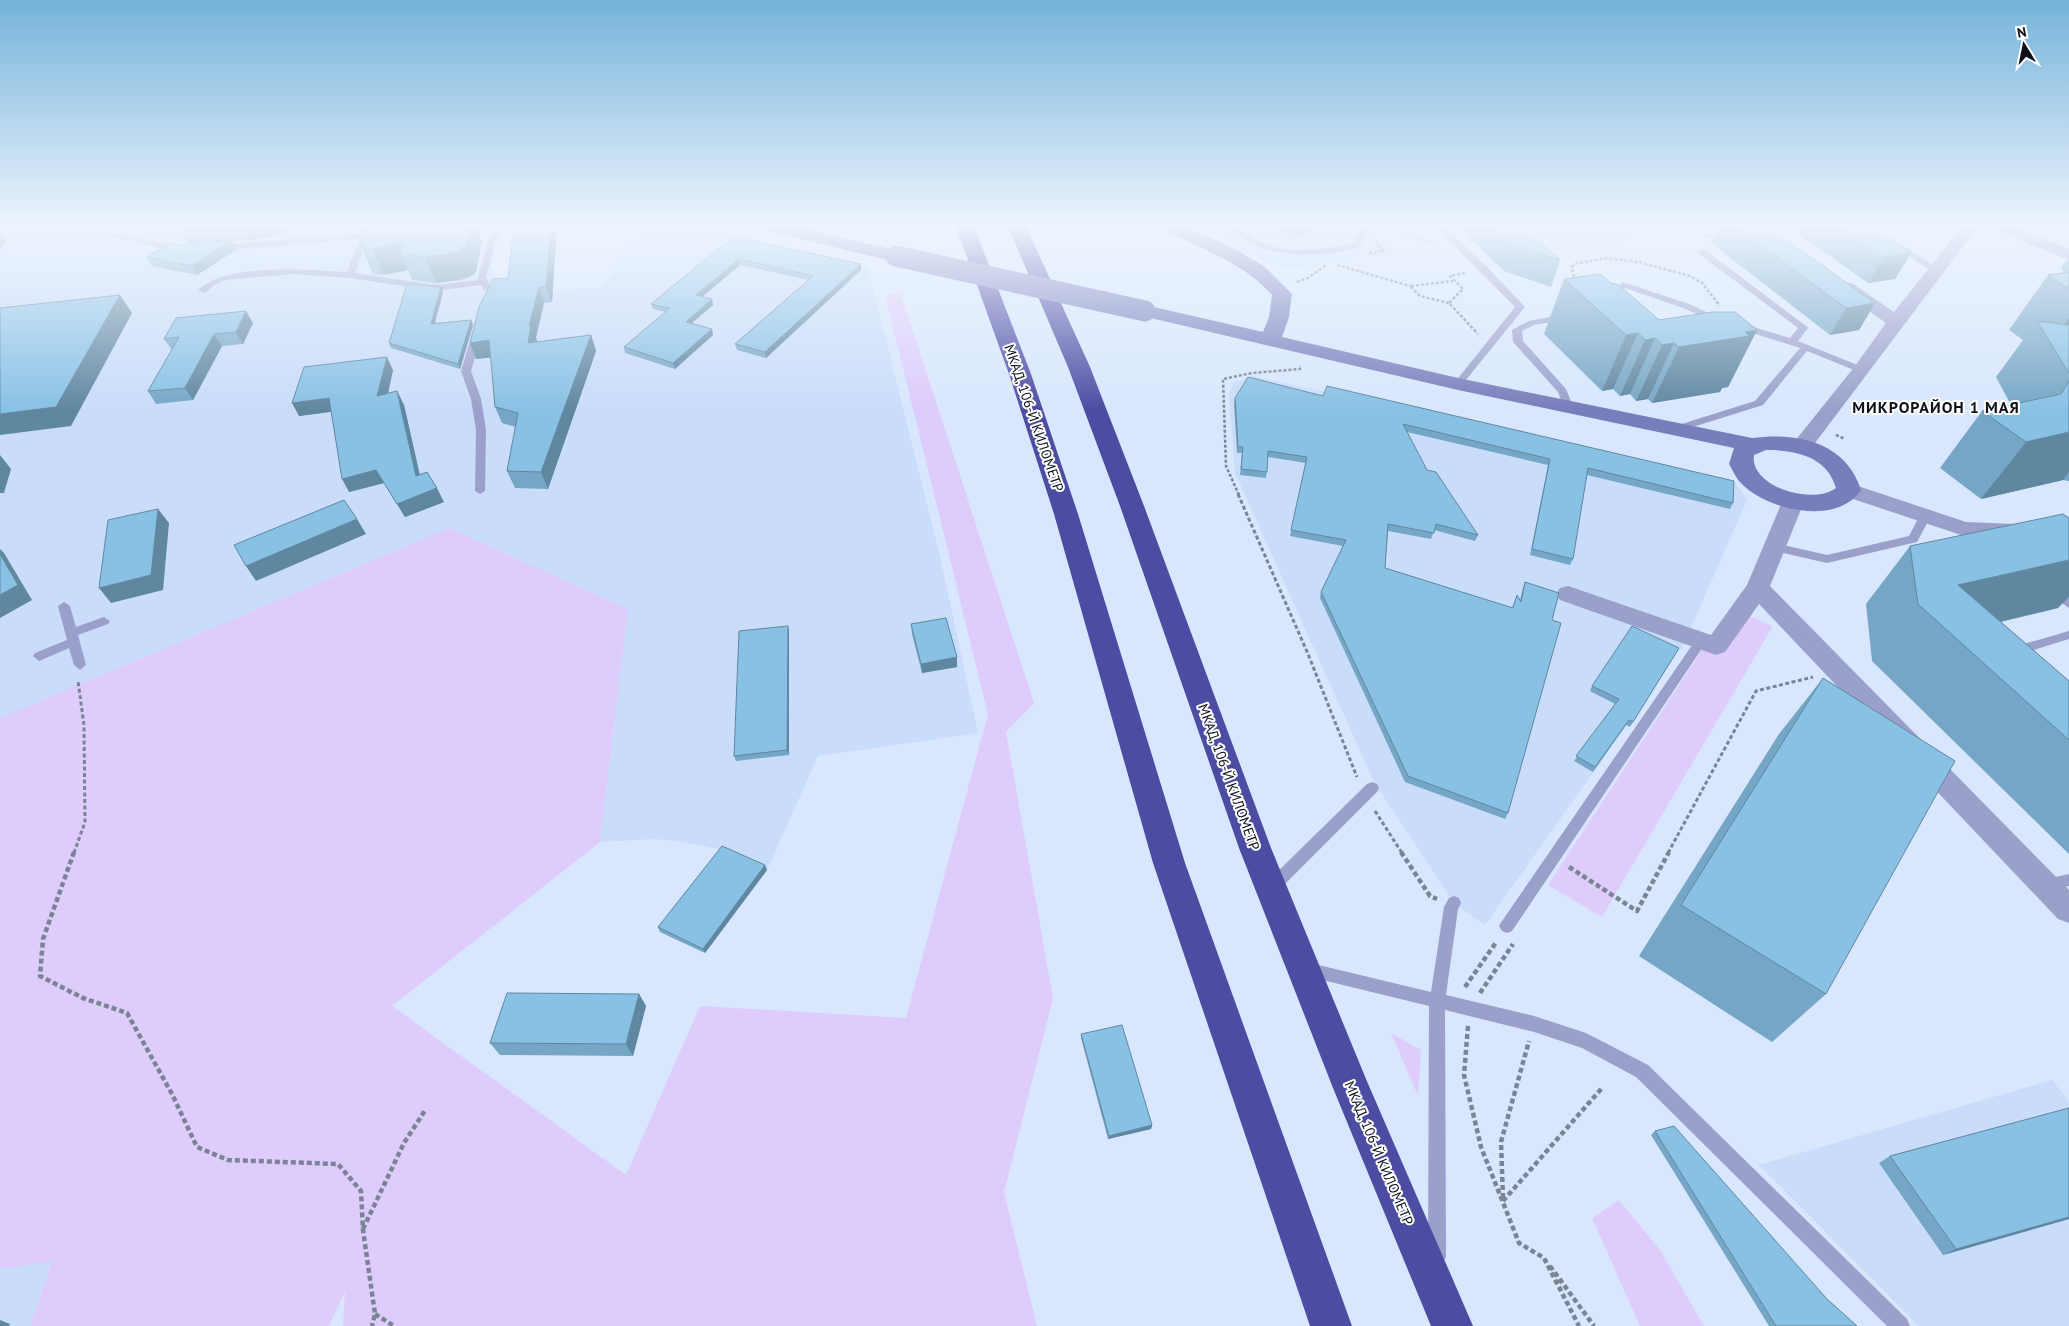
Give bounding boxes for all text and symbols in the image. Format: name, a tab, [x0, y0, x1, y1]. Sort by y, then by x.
north arrow	[1999, 20, 2049, 70]
text: N	[2016, 23, 2028, 42]
street label: МКАД, 106-Й КИЛОМЕТР	[1000, 342, 1068, 494]
district label: МИКРОРАЙОН 1 МАЯ	[1852, 397, 2020, 417]
street label: МКАД, 106-Й КИЛОМЕТР	[1194, 701, 1264, 853]
street label: МКАД, 106-Й КИЛОМЕТР	[1341, 1078, 1418, 1228]

